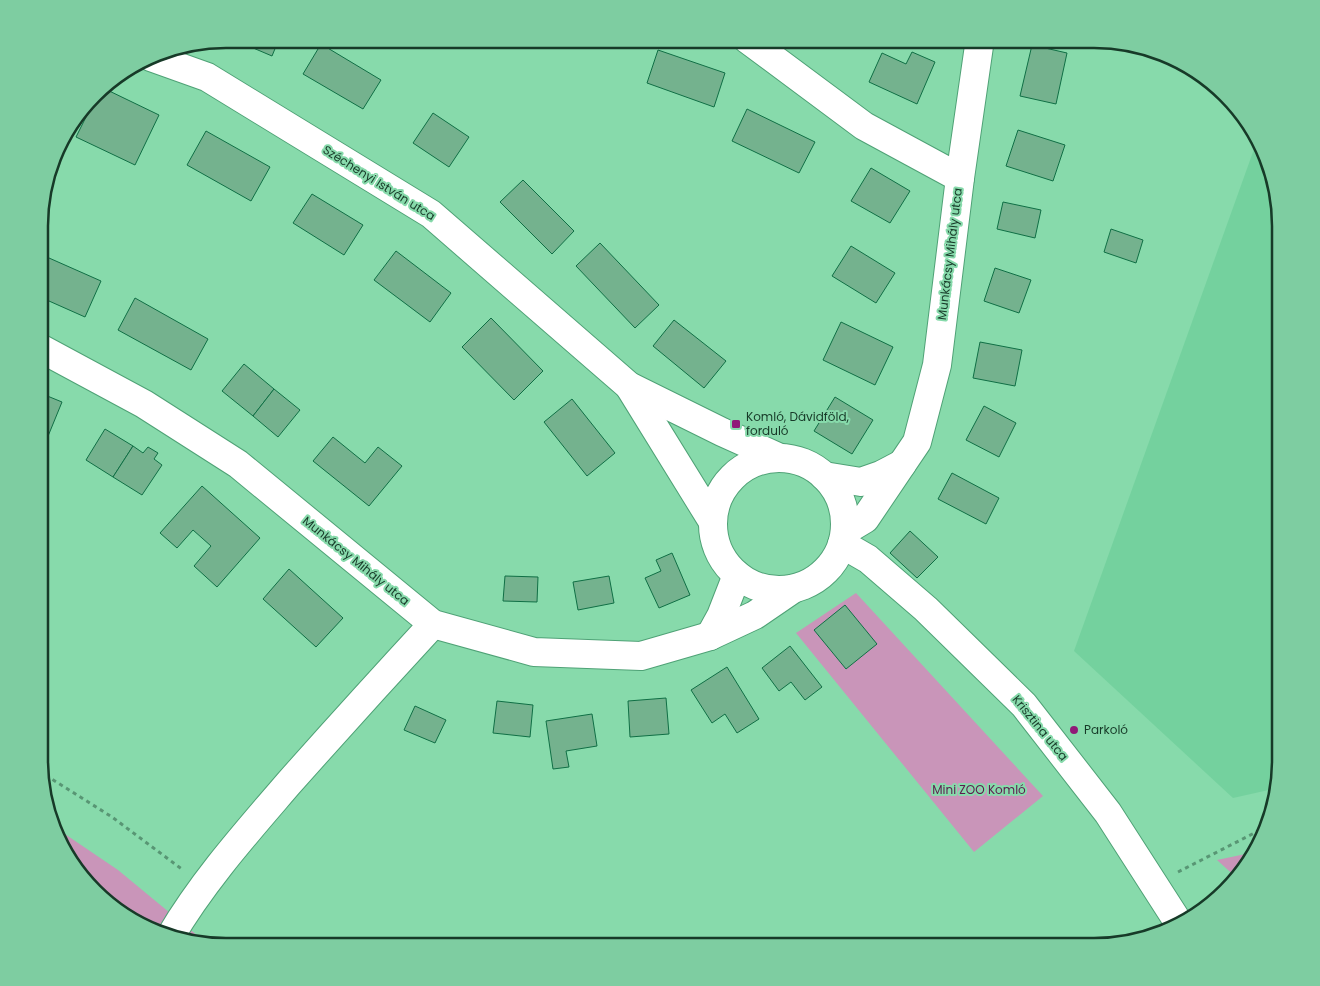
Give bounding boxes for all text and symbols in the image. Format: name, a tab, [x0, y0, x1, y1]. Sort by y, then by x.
street label: Széchenyi István utca	[320, 141, 439, 224]
street label: Munkácsy Mihály utca	[933, 187, 966, 321]
place label: Komló, Dávidföld, forduló	[746, 408, 850, 439]
marker: Komló, Dávidföld, forduló	[730, 418, 742, 430]
street label: Munkácsy Mihály utca	[299, 512, 413, 609]
street label: Krisztina utca	[1009, 691, 1072, 764]
place label: Parkoló	[1084, 721, 1128, 738]
marker: Parkoló	[1068, 724, 1080, 736]
park label: Mini ZOO Komló	[932, 781, 1026, 798]

